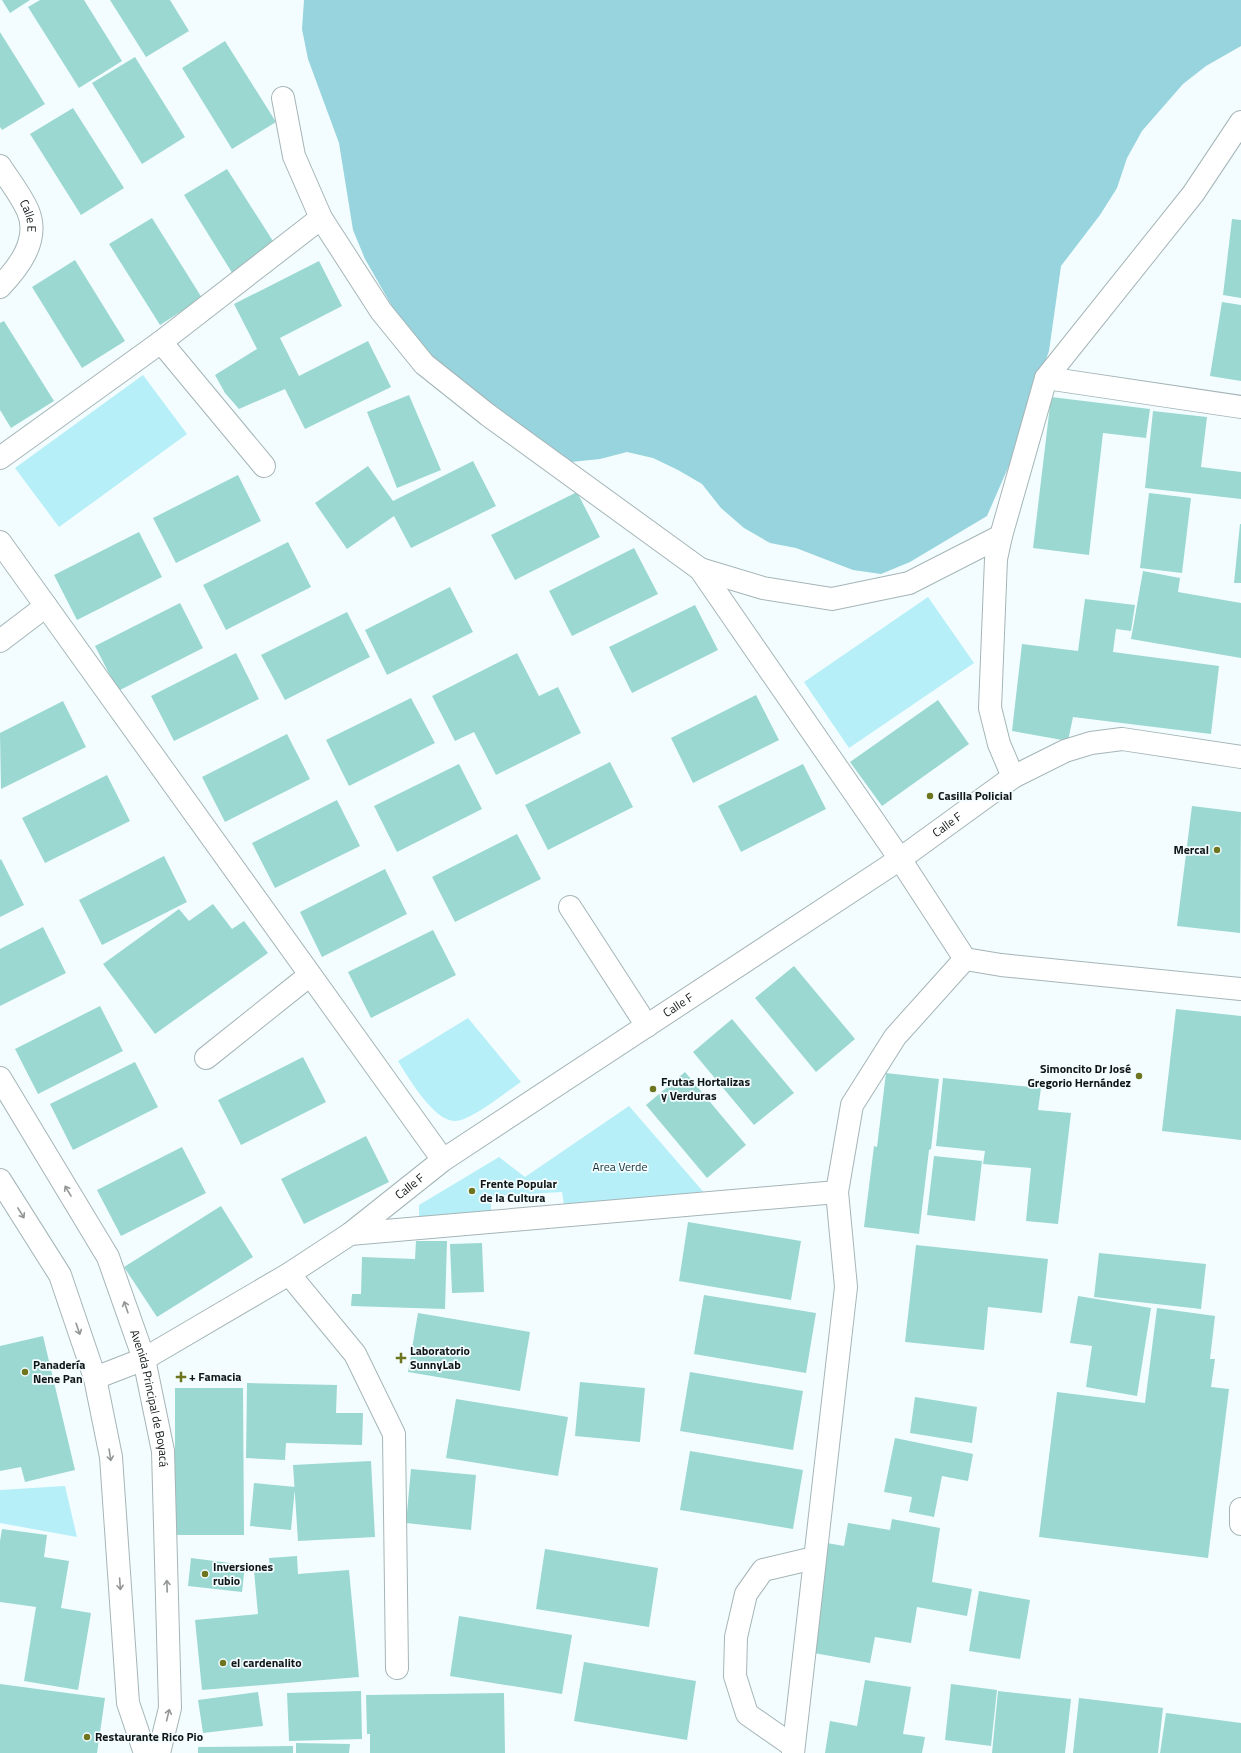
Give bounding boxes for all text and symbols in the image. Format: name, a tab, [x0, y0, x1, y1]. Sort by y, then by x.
street label: Calle E	[15, 196, 42, 233]
place label: Casilla Policial	[938, 786, 1012, 805]
marker: Casilla Policial	[925, 791, 935, 801]
street label: Calle F	[928, 807, 966, 842]
place label: Mercal	[1173, 840, 1209, 859]
marker: Mercal	[1212, 845, 1222, 855]
street label: Calle F	[659, 988, 697, 1022]
place label: Simoncito Dr José Gregorio Hernández	[1028, 1059, 1131, 1092]
marker: Simoncito Dr José Gregorio Hernández	[1134, 1071, 1144, 1081]
place label: Frutas Hortalizas y Verduras	[661, 1072, 750, 1105]
marker: Frutas Hortalizas y Verduras	[648, 1084, 658, 1094]
park label: Area Verde	[593, 1157, 647, 1176]
street label: Calle F	[391, 1168, 428, 1204]
place label: Frente Popular de la Cultura	[480, 1174, 558, 1207]
one-way arrow	[64, 1185, 72, 1197]
marker: Frente Popular de la Cultura	[467, 1186, 477, 1196]
one-way arrow	[17, 1207, 25, 1218]
one-way arrow	[121, 1301, 129, 1313]
one-way arrow	[75, 1322, 82, 1335]
street label: Avenida Principal de Boyacá	[125, 1327, 173, 1467]
place label: Laboratorio SunnyLab	[410, 1341, 470, 1374]
marker: Laboratorio SunnyLab	[395, 1352, 407, 1364]
place label: Panadería Nene Pan	[33, 1355, 85, 1388]
marker: Panadería Nene Pan	[20, 1367, 30, 1377]
place label: + Famacia	[189, 1367, 241, 1386]
marker: + Famacia	[176, 1372, 186, 1382]
one-way arrow	[106, 1448, 114, 1461]
place label: Inversiones rubio	[213, 1557, 273, 1590]
marker: Inversiones rubio	[200, 1569, 210, 1579]
one-way arrow	[116, 1577, 123, 1590]
one-way arrow	[163, 1579, 171, 1592]
place label: el cardenalito	[231, 1653, 302, 1672]
marker: el cardenalito	[218, 1658, 228, 1668]
one-way arrow	[165, 1709, 173, 1722]
place label: Restaurante Rico Pio	[95, 1727, 203, 1746]
marker: Restaurante Rico Pio	[82, 1732, 92, 1742]

